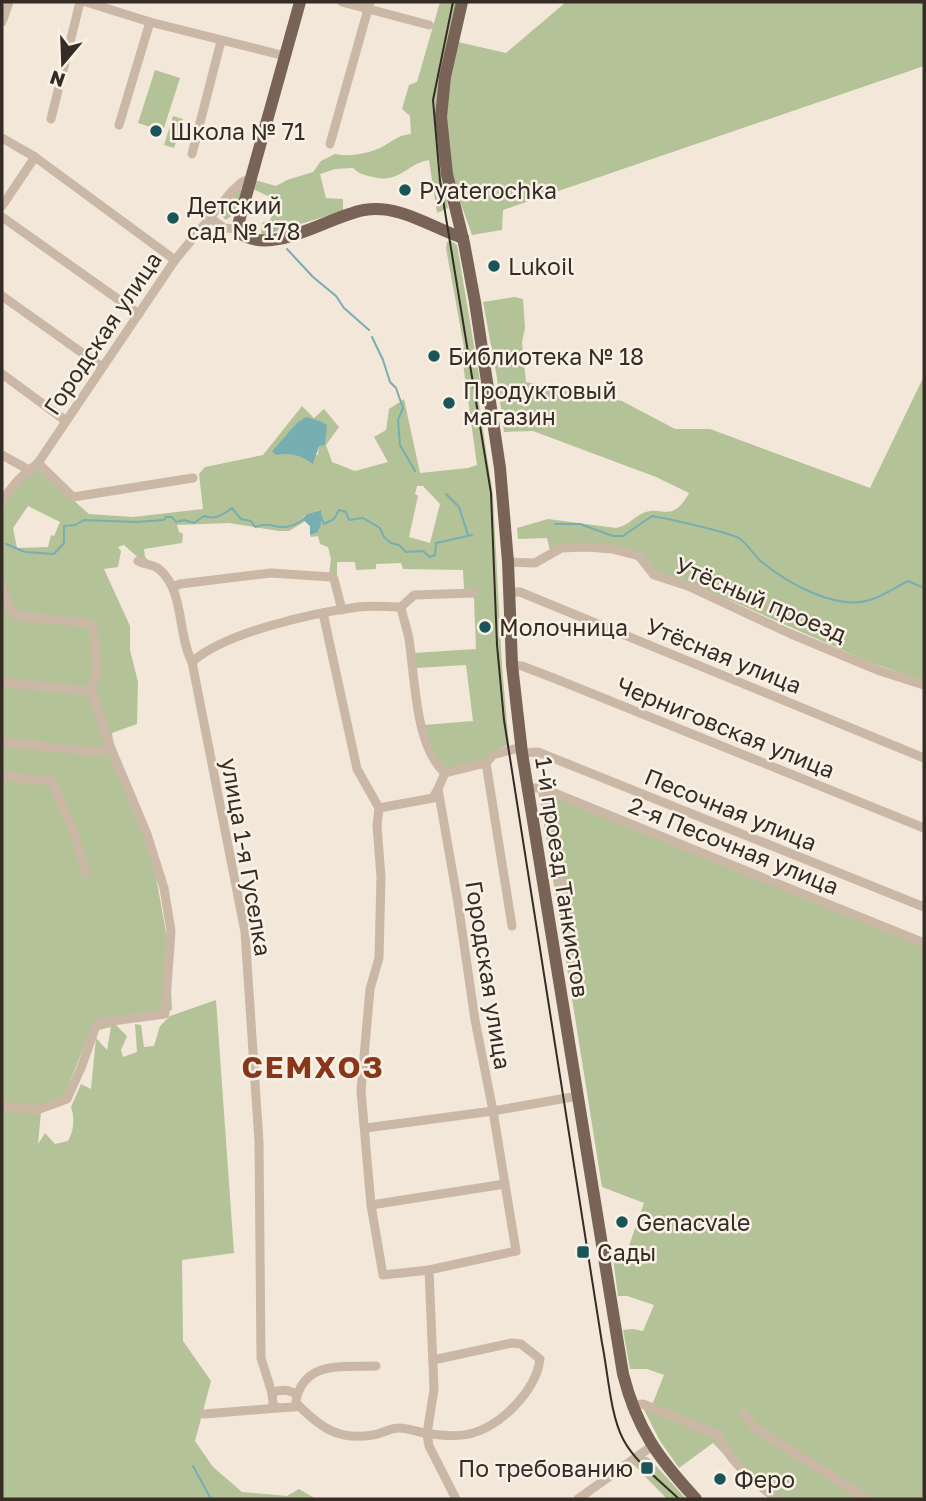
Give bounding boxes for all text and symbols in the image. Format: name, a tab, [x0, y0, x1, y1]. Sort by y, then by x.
north arrow	[28, 28, 98, 98]
text: N	[47, 66, 68, 93]
place label: Школа № 71	[170, 117, 305, 145]
marker: Школа № 71	[148, 123, 164, 139]
place label: Pyaterochka	[419, 176, 557, 204]
marker: Pyaterochka	[397, 182, 413, 198]
place label: Детский сад № 178	[187, 191, 301, 245]
marker: Детский сад № 178	[165, 210, 181, 226]
street label: Городская улица	[37, 246, 167, 420]
place label: Lukoil	[508, 252, 574, 280]
marker: Lukoil	[486, 258, 502, 274]
place label: Библиотека № 18	[448, 342, 644, 370]
marker: Библиотека № 18	[426, 348, 442, 364]
place label: Продуктовый магазин	[463, 376, 616, 430]
marker: Продуктовый магазин	[441, 395, 457, 411]
street label: Утёсный проезд	[671, 550, 851, 648]
street label: Утёсная улица	[642, 611, 806, 699]
place label: Молочница	[499, 613, 628, 641]
marker: Молочница	[477, 619, 493, 635]
street label: Черниговская улица	[613, 670, 839, 784]
street label: 1-й проезд Танкистов	[530, 755, 596, 999]
street label: улица 1-я Гуселка	[216, 756, 278, 958]
street label: Песочная улица	[641, 762, 821, 856]
street label: 2-я Песочная улица	[625, 790, 843, 900]
street label: Городская улица	[460, 879, 518, 1071]
district label: СЕМХОЗ	[241, 1049, 385, 1085]
place label: Genacvale	[636, 1208, 750, 1236]
marker: Genacvale	[614, 1214, 630, 1230]
place label: Сады	[597, 1238, 656, 1266]
marker: Сады	[575, 1244, 591, 1260]
place label: По требованию	[458, 1454, 633, 1482]
marker: По требованию	[639, 1460, 655, 1476]
place label: Феро	[734, 1465, 795, 1493]
marker: Феро	[712, 1471, 728, 1487]

